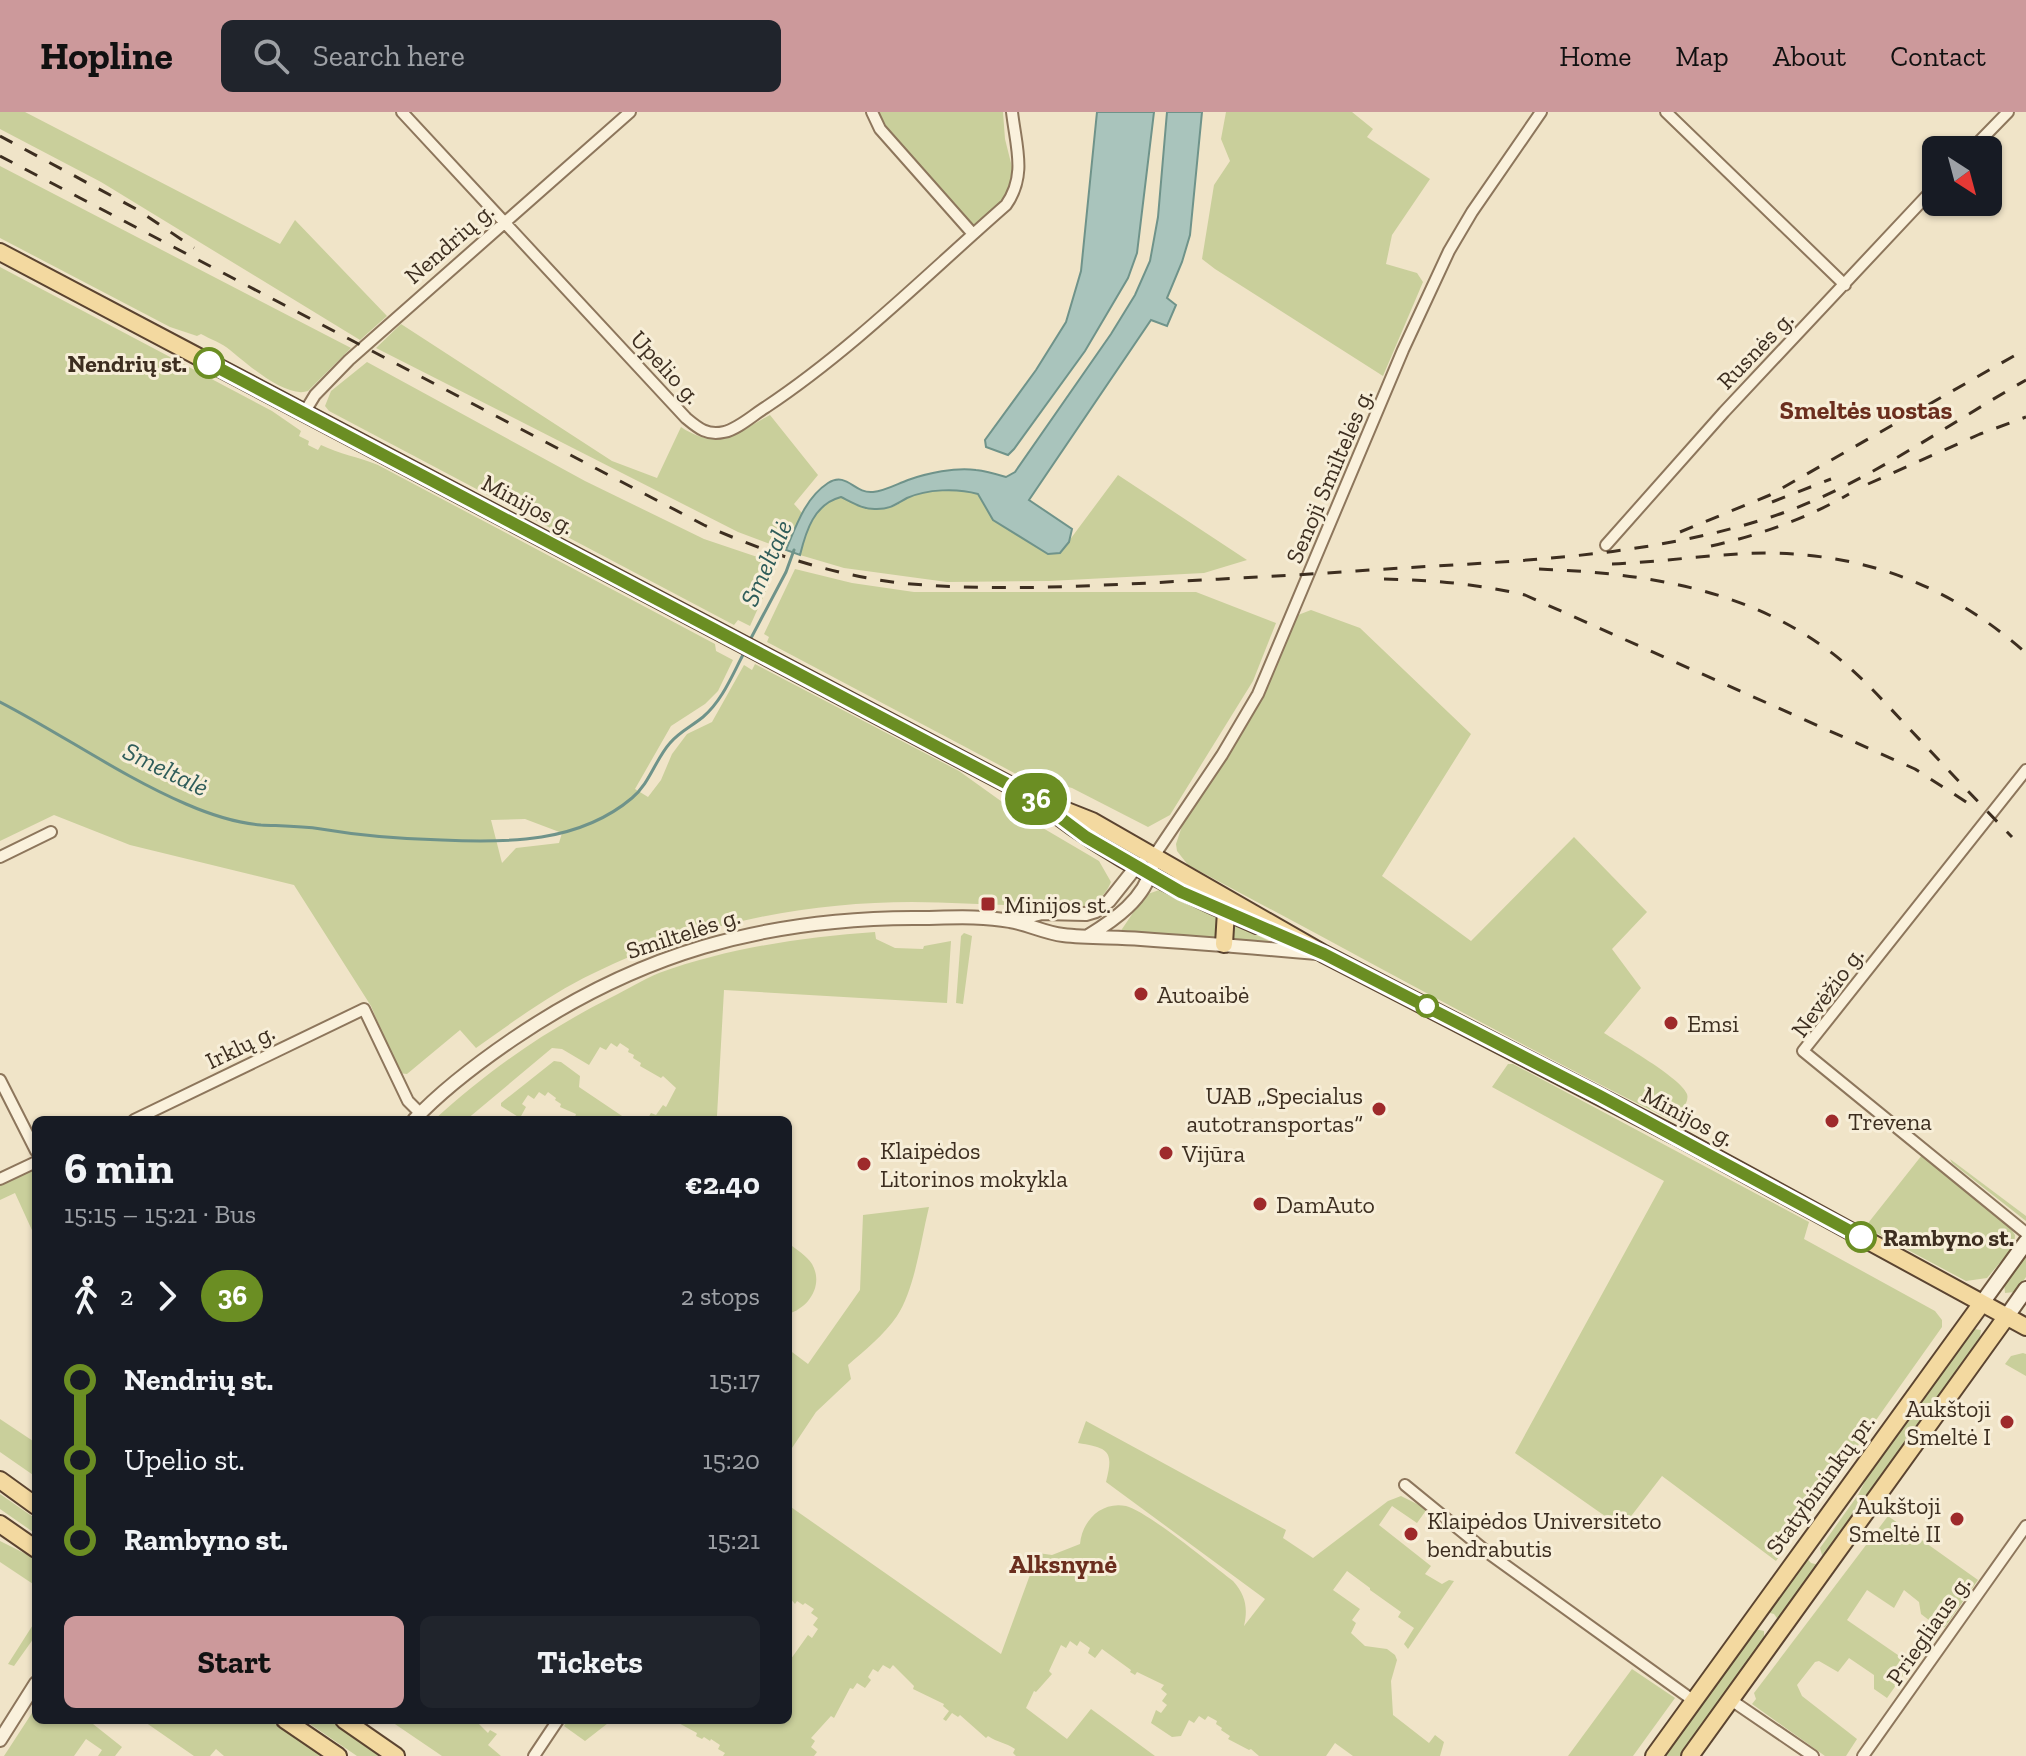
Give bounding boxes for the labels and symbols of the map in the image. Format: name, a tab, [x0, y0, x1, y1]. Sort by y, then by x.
north arrow	[1922, 136, 2002, 216]
street label: Nendrių g.	[398, 196, 500, 290]
street label: Rusnės g.	[1711, 305, 1799, 395]
street label: Upelio g.	[625, 324, 707, 410]
marker: Nendrių st.	[194, 348, 224, 378]
place label: Nendrių st.	[68, 349, 187, 378]
street label: Senoji Smiltelės g.	[1279, 384, 1379, 568]
district label: Smeltės uostas	[1779, 394, 1953, 426]
street label: Minijos g.	[477, 468, 579, 540]
water label: Smeltalė	[733, 515, 799, 611]
water label: Smeltalė	[118, 735, 214, 803]
line badge: 36	[1000, 773, 1072, 825]
place label: Minijos st.	[1004, 890, 1111, 919]
marker: Minijos st.	[979, 895, 997, 913]
street label: Smiltelės g.	[622, 901, 744, 965]
street label: Nevėžio g.	[1785, 941, 1869, 1043]
place label: Autoaibė	[1157, 980, 1249, 1009]
marker: Autoaibė	[1132, 985, 1150, 1003]
unlabelled marker	[1416, 995, 1438, 1017]
place label: Emsi	[1687, 1009, 1739, 1038]
marker: Emsi	[1662, 1014, 1680, 1032]
street label: Irklų g.	[201, 1017, 279, 1075]
street label: Minijos g.	[1637, 1080, 1739, 1152]
place label: UAB „Specialus autotransportas“	[1187, 1081, 1363, 1138]
marker: UAB „Specialus autotransportas“	[1370, 1100, 1388, 1118]
place label: Trevena	[1848, 1107, 1932, 1136]
marker: Trevena	[1823, 1112, 1841, 1130]
place label: Klaipėdos Litorinos mokykla	[880, 1136, 1068, 1193]
place label: Vijūra	[1181, 1139, 1245, 1168]
marker: Vijūra	[1157, 1144, 1175, 1162]
marker: Klaipėdos Litorinos mokykla	[855, 1155, 873, 1173]
place label: DamAuto	[1276, 1190, 1375, 1219]
marker: DamAuto	[1251, 1195, 1269, 1213]
marker: Rambyno st.	[1846, 1222, 1876, 1252]
place label: Rambyno st.	[1883, 1223, 2014, 1252]
place label: Aukštoji Smeltė I	[1905, 1394, 1991, 1451]
street label: Statybininkų pr.	[1759, 1408, 1881, 1560]
marker: Aukštoji Smeltė I	[1998, 1413, 2016, 1431]
place label: Aukštoji Smeltė II	[1849, 1491, 1941, 1548]
place label: Klaipėdos Universiteto bendrabutis	[1426, 1506, 1662, 1563]
marker: Aukštoji Smeltė II	[1948, 1510, 1966, 1528]
marker: Klaipėdos Universiteto bendrabutis	[1402, 1525, 1420, 1543]
district label: Alksnynė	[1009, 1548, 1118, 1580]
street label: Priegliaus g.	[1880, 1570, 1976, 1690]

